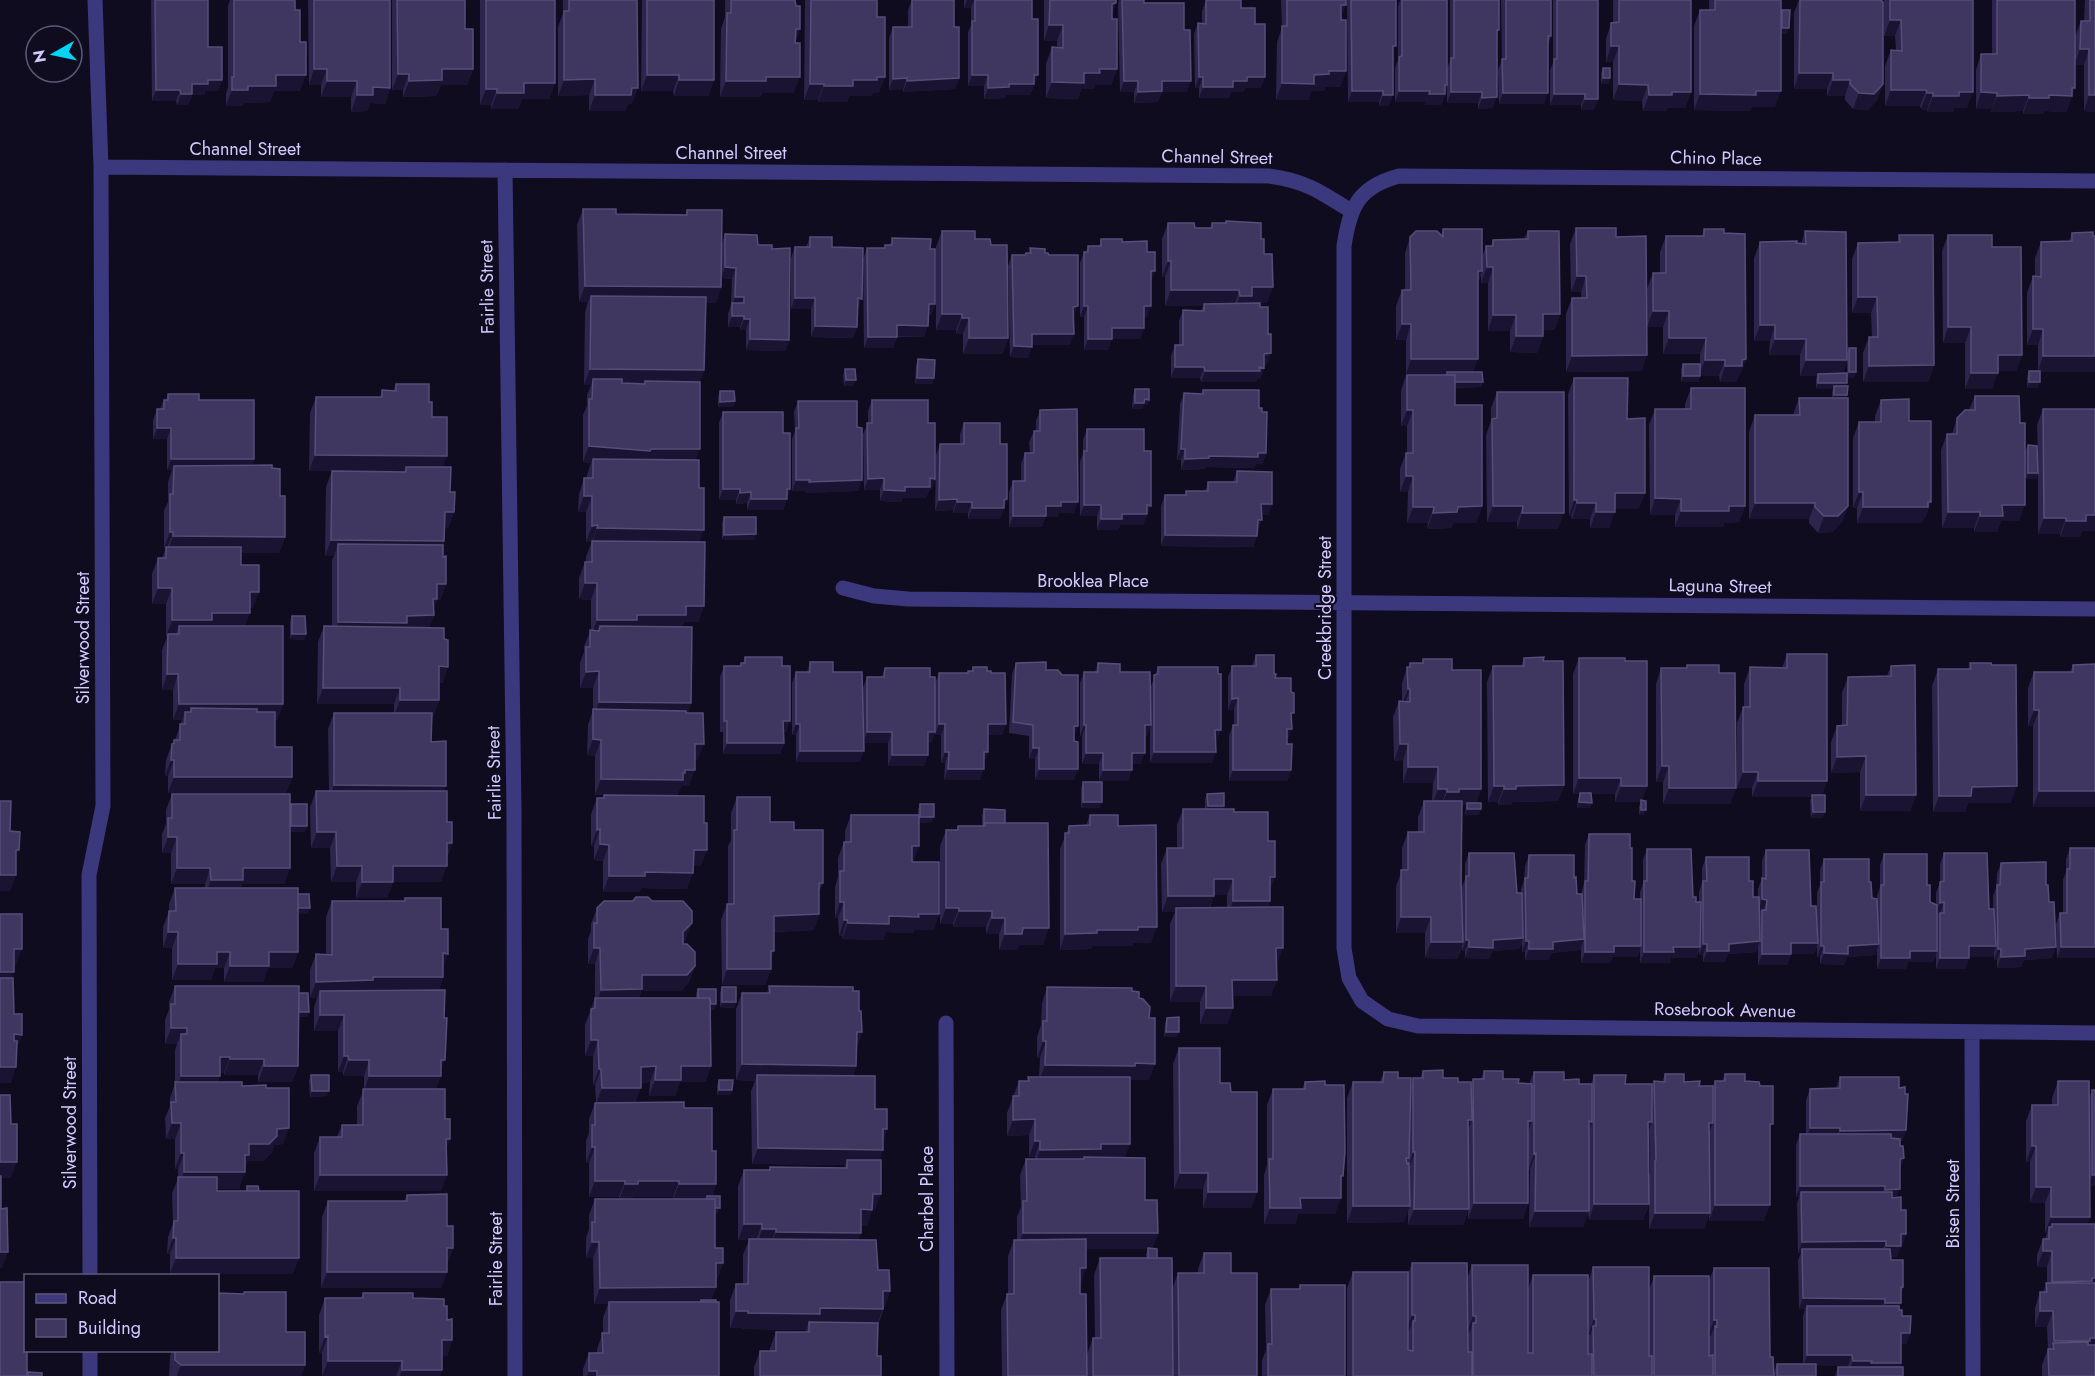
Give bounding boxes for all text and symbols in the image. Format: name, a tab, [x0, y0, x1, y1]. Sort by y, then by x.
north arrow	[24, 24, 84, 84]
text: N	[27, 48, 52, 64]
street label: Channel Street	[189, 136, 301, 162]
street label: Channel Street	[675, 140, 787, 166]
street label: Channel Street	[1161, 143, 1273, 171]
street label: Chino Place	[1670, 144, 1762, 172]
street label: Fairlie Street	[473, 239, 501, 334]
street label: Creekbridge Street	[1312, 535, 1338, 680]
street label: Brooklea Place	[1037, 568, 1149, 594]
street label: Silverwood Street	[70, 571, 96, 704]
street label: Laguna Street	[1668, 572, 1772, 600]
street label: Fairlie Street	[480, 725, 508, 820]
street label: Rosebrook Avenue	[1654, 996, 1796, 1024]
street label: Silverwood Street	[57, 1056, 83, 1189]
street label: Charbel Place	[914, 1146, 940, 1252]
street label: Bisen Street	[1940, 1159, 1966, 1249]
street label: Fairlie Street	[483, 1211, 509, 1306]
legend	[24, 1274, 219, 1352]
text: Road	[78, 1285, 117, 1311]
text: Building	[78, 1315, 141, 1341]

